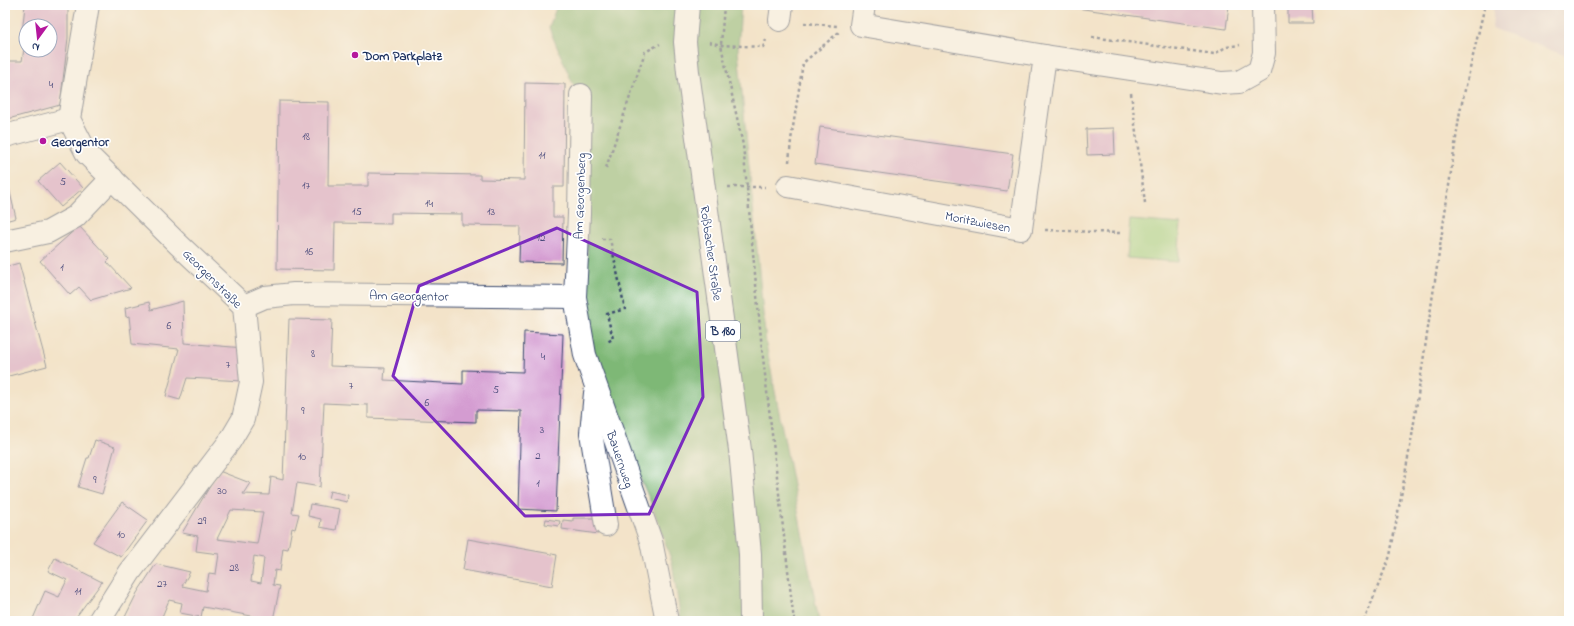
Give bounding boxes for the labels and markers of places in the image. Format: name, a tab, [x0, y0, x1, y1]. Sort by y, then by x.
place label: Dom Parkplatz	[362, 47, 442, 66]
marker: Dom Parkplatz	[350, 50, 360, 60]
place label: Georgentor	[51, 133, 110, 154]
marker: Georgentor	[38, 136, 48, 146]

